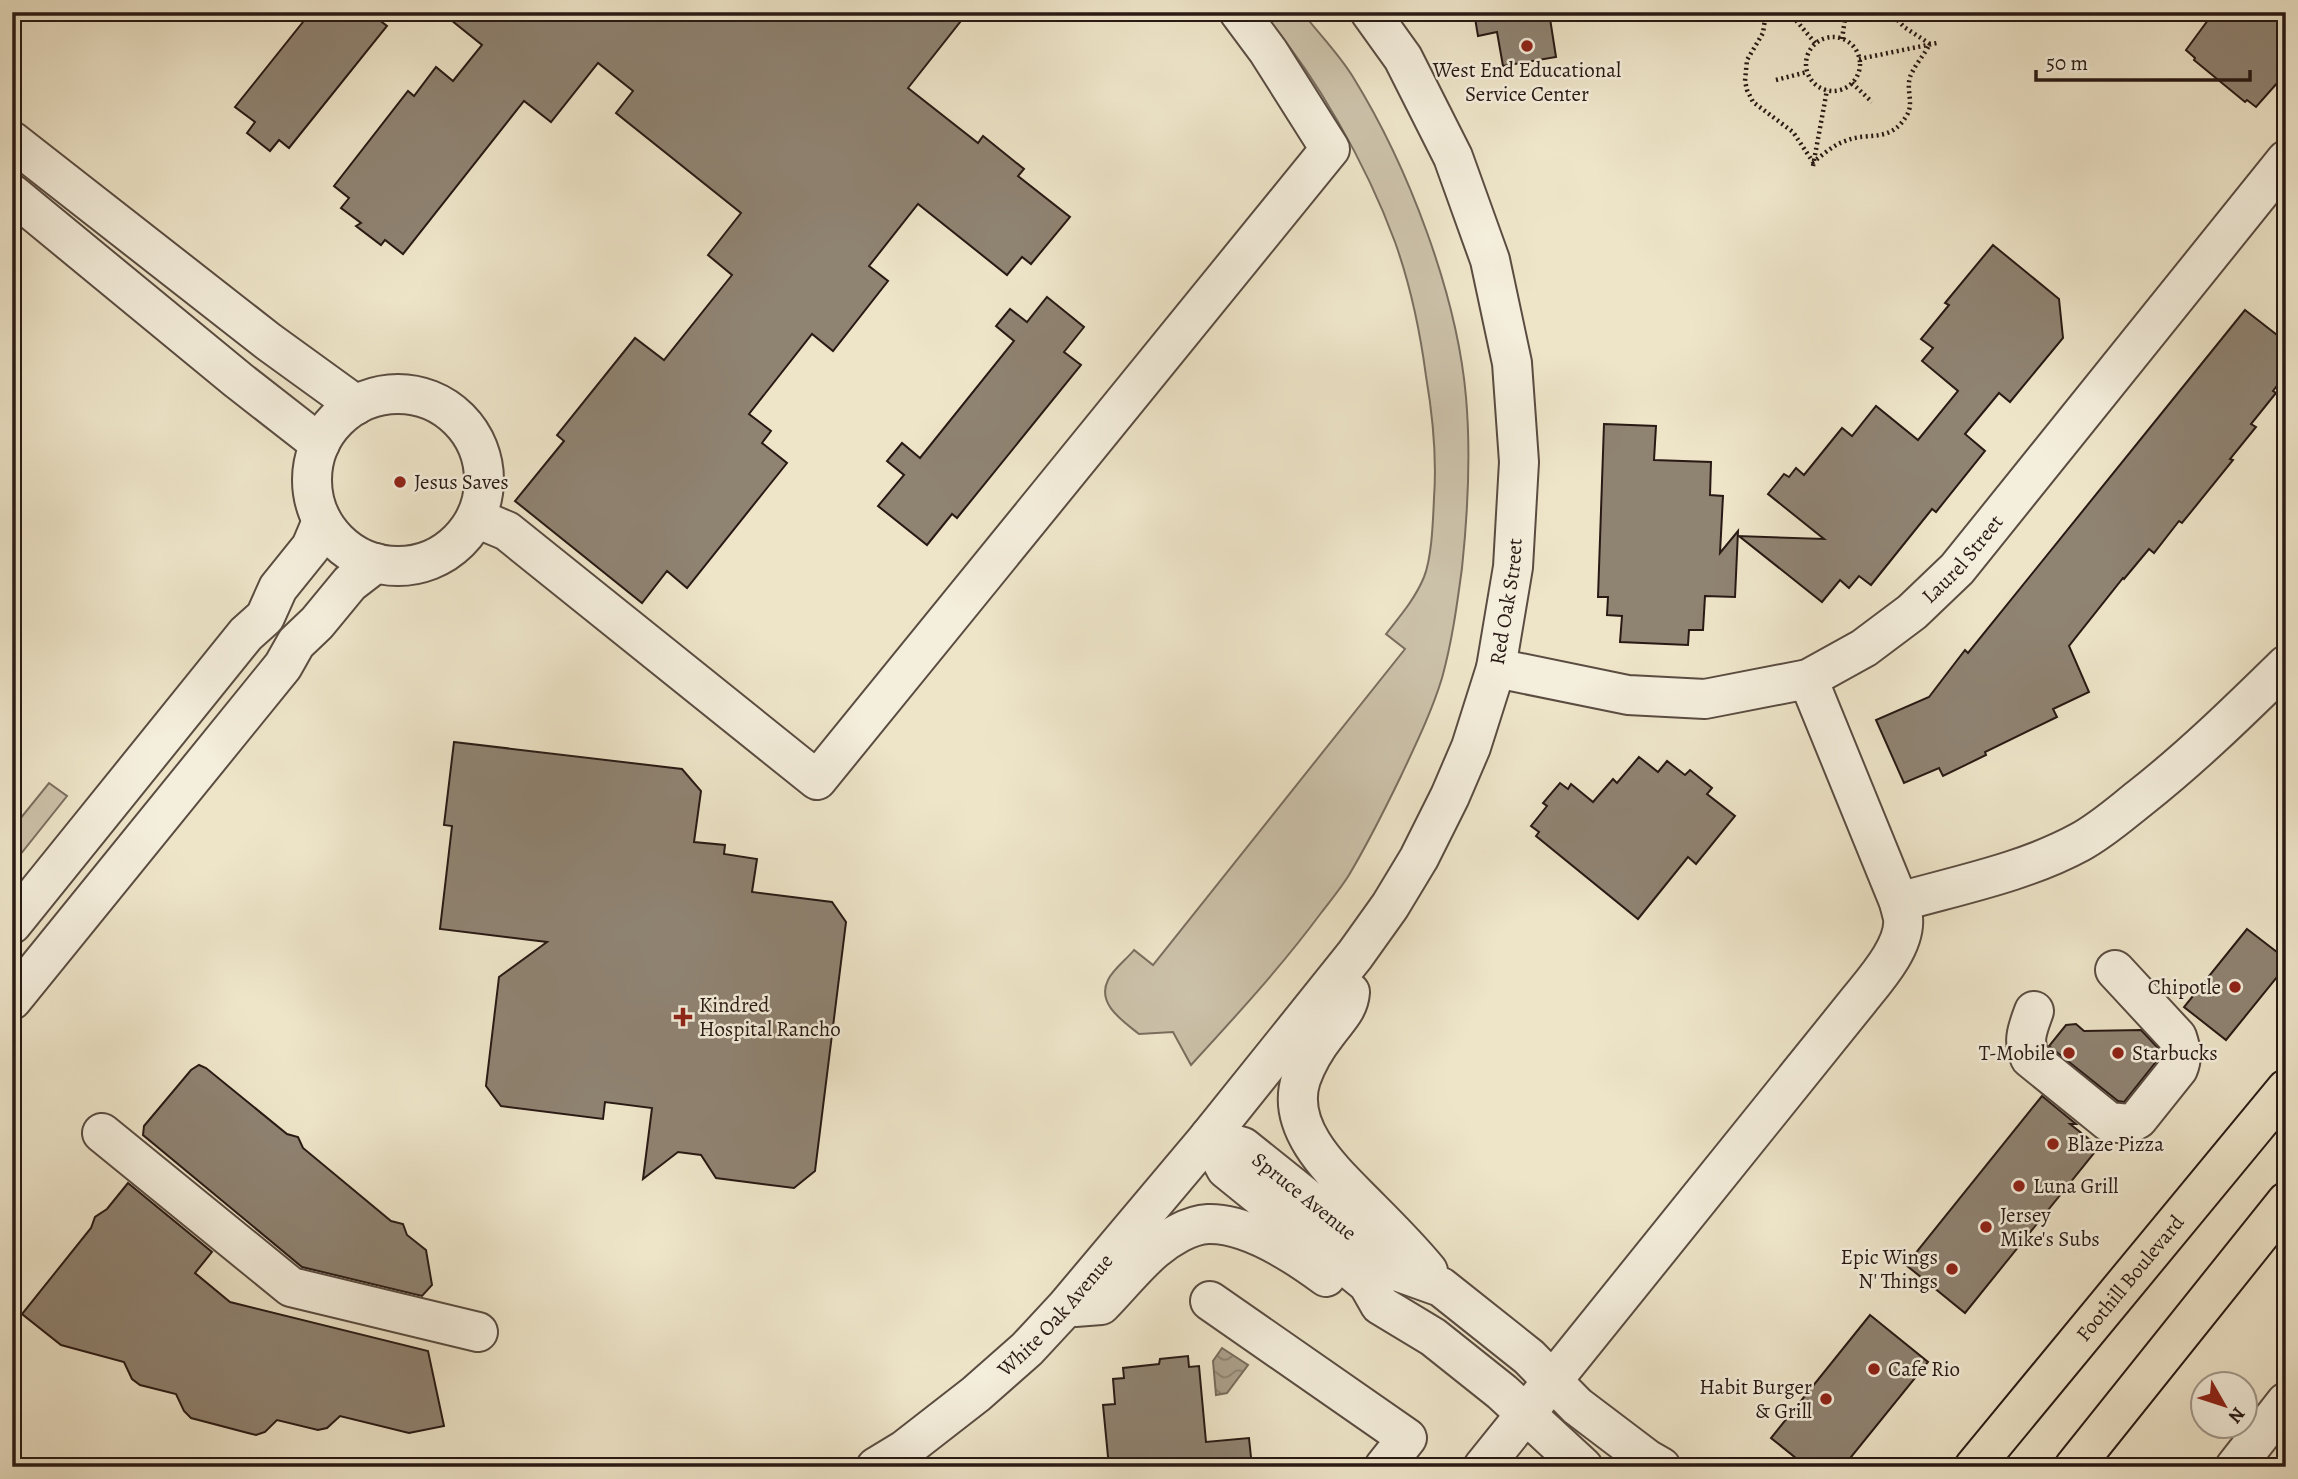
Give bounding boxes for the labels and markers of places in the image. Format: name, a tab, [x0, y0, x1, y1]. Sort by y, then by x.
marker: West End Educational Service Center	[1519, 38, 1535, 54]
place label: West End Educational Service Center	[1432, 56, 1621, 108]
place label: Jesus Saves	[414, 468, 509, 496]
marker: Jesus Saves	[392, 474, 408, 490]
place label: Chipotle	[2148, 973, 2221, 1001]
marker: Chipotle	[2227, 979, 2243, 995]
place label: Kindred Hospital Rancho	[699, 991, 841, 1043]
marker: Kindred Hospital Rancho	[673, 1007, 693, 1027]
place label: T-Mobile	[1979, 1039, 2055, 1067]
place label: Starbucks	[2132, 1039, 2218, 1067]
marker: T-Mobile	[2061, 1045, 2077, 1061]
marker: Starbucks	[2110, 1045, 2126, 1061]
place label: Blaze Pizza	[2067, 1130, 2164, 1158]
marker: Blaze Pizza	[2045, 1136, 2061, 1152]
place label: Luna Grill	[2033, 1172, 2118, 1200]
marker: Luna Grill	[2011, 1178, 2027, 1194]
place label: Jersey Mike's Subs	[2000, 1201, 2100, 1253]
marker: Jersey Mike's Subs	[1978, 1219, 1994, 1235]
place label: Epic Wings N' Things	[1840, 1243, 1938, 1295]
marker: Epic Wings N' Things	[1944, 1261, 1960, 1277]
place label: Cafe Rio	[1888, 1355, 1960, 1383]
marker: Cafe Rio	[1866, 1361, 1882, 1377]
place label: Habit Burger & Grill	[1699, 1373, 1812, 1425]
marker: Habit Burger & Grill	[1818, 1391, 1834, 1407]

